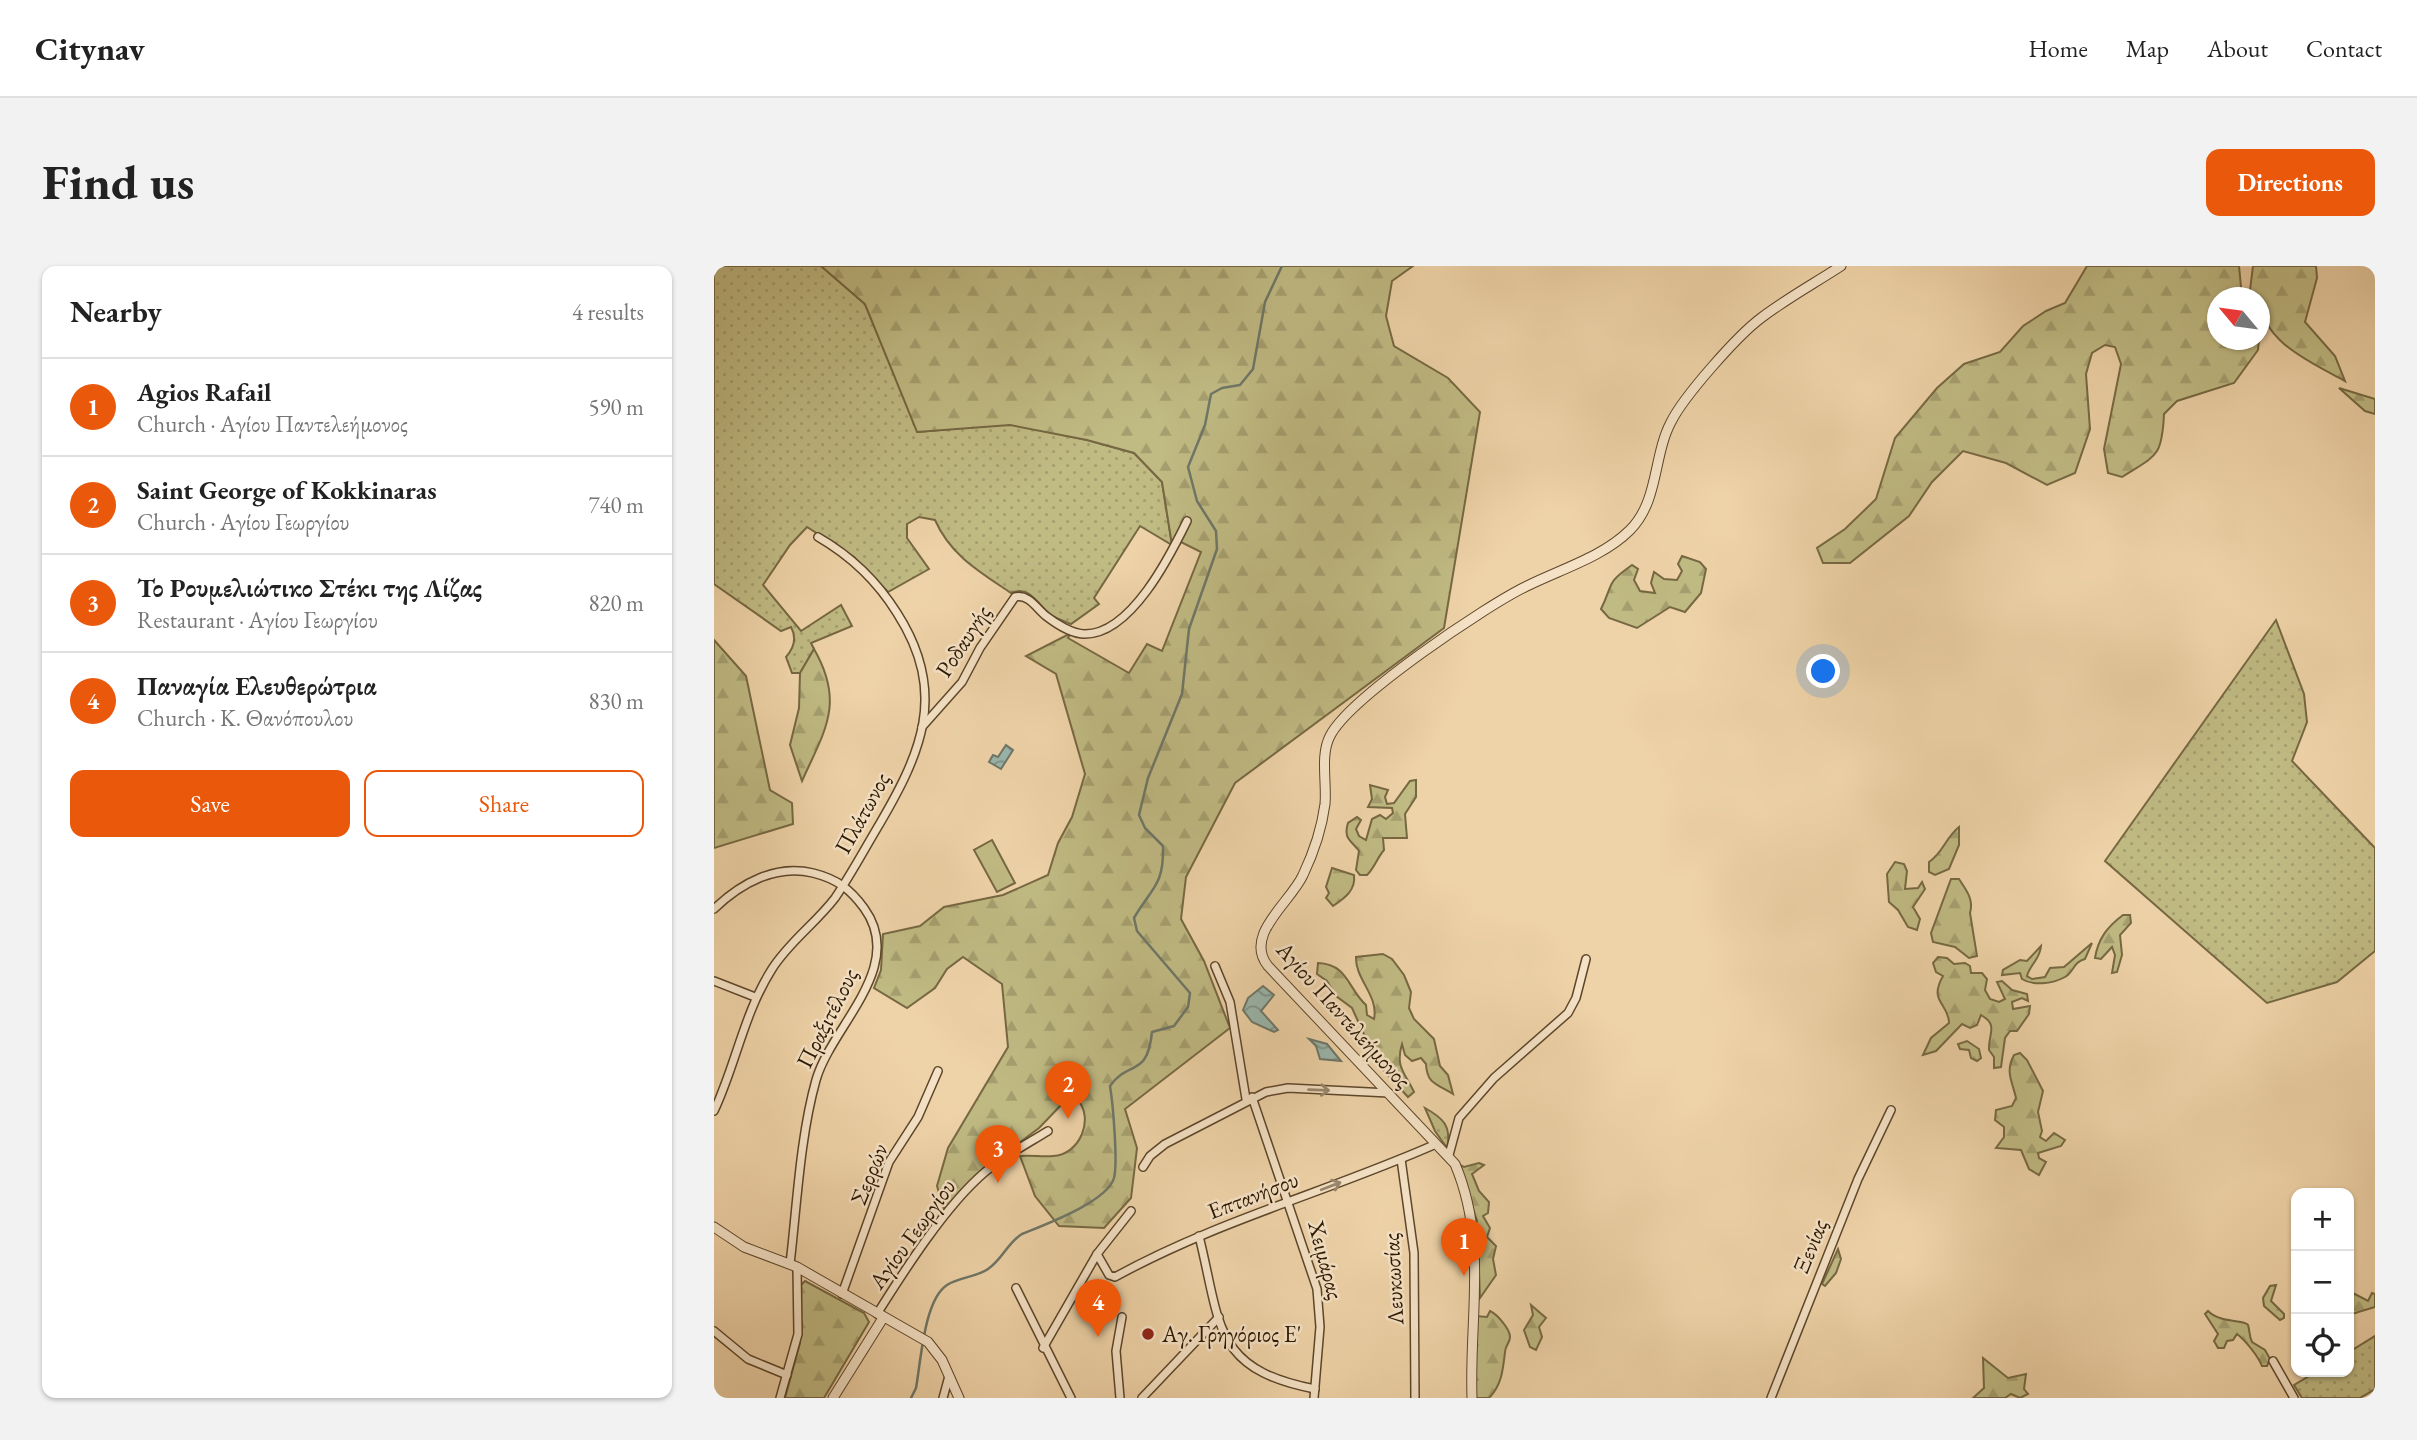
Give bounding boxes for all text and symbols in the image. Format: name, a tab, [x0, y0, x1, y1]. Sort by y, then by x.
text: Citynav	[35, 27, 145, 70]
text: Home	[2028, 33, 2088, 64]
text: Map	[2126, 33, 2169, 64]
text: About	[2207, 33, 2268, 64]
text: Contact	[2306, 33, 2382, 64]
button: Directions	[2206, 149, 2375, 216]
text: Find us	[42, 150, 194, 214]
north arrow	[2207, 287, 2270, 350]
text: Nearby	[70, 292, 162, 331]
text: 4 results	[572, 297, 644, 327]
text: Agios Rafail	[137, 375, 272, 409]
text: 1	[87, 392, 99, 422]
text: 590 m	[588, 392, 644, 422]
text: Church · Αγίου Παντελεήμονος	[137, 409, 408, 439]
text: Saint George of Kokkinaras	[137, 473, 437, 507]
text: 2	[87, 490, 99, 520]
text: 740 m	[588, 490, 644, 520]
text: Church · Αγίου Γεωργίου	[137, 507, 350, 537]
text: Το Ρουμελιώτικο Στέκι της Λίζας	[137, 571, 482, 605]
text: 3	[87, 588, 99, 618]
text: 820 m	[588, 588, 644, 618]
street label: Ροδαυγής	[929, 599, 997, 683]
text: Restaurant · Αγίου Γεωργίου	[137, 605, 378, 635]
your location	[1806, 654, 1840, 688]
text: Παναγία Ελευθερώτρια	[137, 669, 377, 703]
text: 4	[87, 686, 99, 716]
text: 830 m	[588, 686, 644, 716]
text: Church · Κ. Θανόπουλου	[137, 703, 353, 733]
street label: Πλάτωνος	[827, 767, 897, 859]
button: Save	[70, 770, 350, 837]
button: Share	[364, 770, 644, 837]
street label: Αγίου Παντελεήμονος	[1269, 934, 1418, 1095]
street label: Πραξιτέλους	[789, 963, 865, 1073]
pin: 2	[1045, 1061, 1091, 1119]
one-way arrow	[1308, 1083, 1331, 1096]
pin: 3	[975, 1125, 1021, 1183]
street label: Σερρών	[843, 1139, 895, 1209]
street label: Επτανήσου	[1203, 1164, 1303, 1226]
street label: Αγίου Γεωργίου	[861, 1173, 962, 1296]
one-way arrow	[1320, 1179, 1342, 1192]
map controls	[2291, 1188, 2354, 1377]
button: +	[2291, 1188, 2354, 1251]
street label: Ξενίας	[1786, 1215, 1834, 1277]
street label: Χειμάρας	[1301, 1216, 1351, 1303]
pin: 1	[1441, 1218, 1487, 1276]
street label: Λευκωσίας	[1376, 1232, 1410, 1327]
button: −	[2291, 1251, 2354, 1314]
pin: 4	[1075, 1279, 1121, 1337]
button: locate	[2291, 1314, 2354, 1377]
place label: Αγ. Γρηγόριος Ε'	[1161, 1319, 1301, 1349]
marker: Αγ. Γρηγόριος Ε'	[1140, 1326, 1156, 1342]

